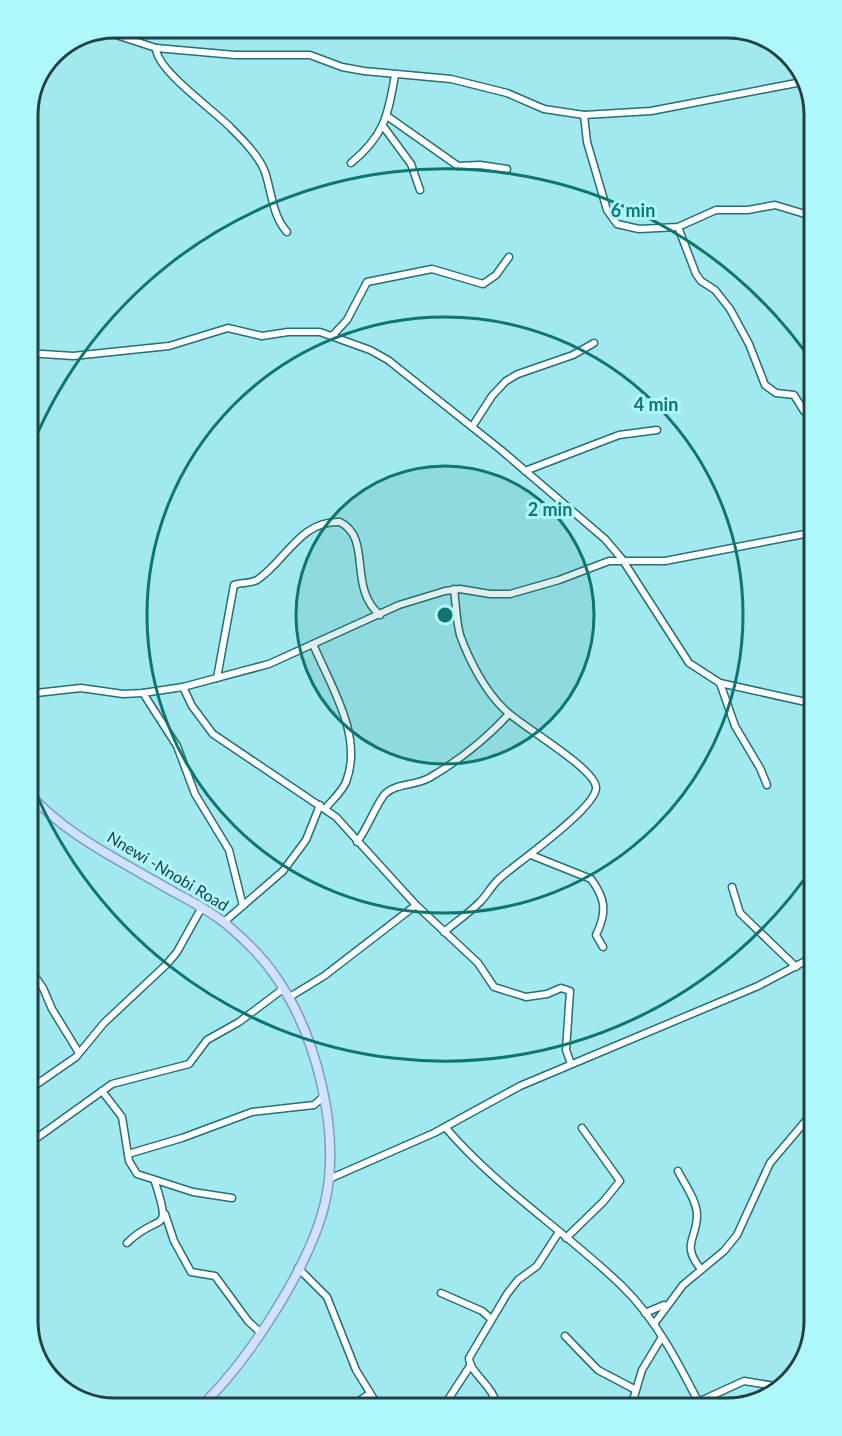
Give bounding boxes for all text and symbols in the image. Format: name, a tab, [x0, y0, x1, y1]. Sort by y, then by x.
text: 6 min	[611, 199, 655, 221]
text: 4 min	[634, 393, 678, 415]
text: 2 min	[528, 498, 572, 520]
centre of rings	[435, 605, 455, 625]
street label: Nnewi -Nnobi Road	[104, 827, 232, 914]

